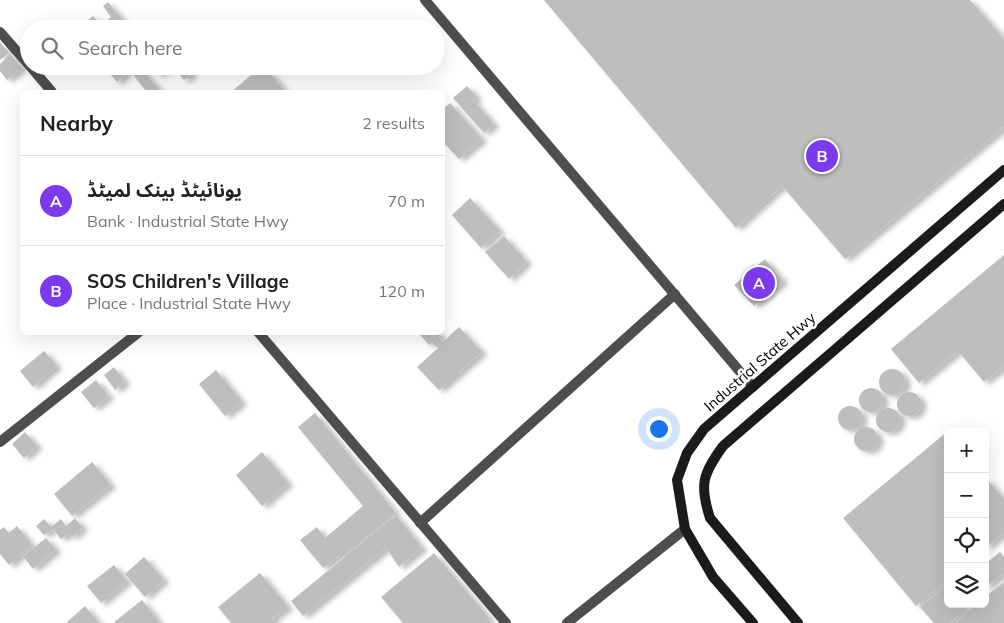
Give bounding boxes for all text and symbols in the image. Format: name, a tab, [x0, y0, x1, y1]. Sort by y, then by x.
search box	[20, 20, 445, 75]
icon: search	[38, 34, 66, 62]
text: Search here	[78, 36, 182, 60]
text: Nearby	[40, 110, 113, 136]
text: 2 results	[362, 113, 425, 133]
pin: B	[806, 137, 838, 175]
text: یونائیٹڈ بینک لمیٹڈ	[87, 178, 242, 202]
text: A	[50, 191, 62, 211]
text: 70 m	[388, 191, 425, 211]
text: Bank · Industrial State Hwy	[87, 211, 289, 231]
pin: A	[743, 264, 775, 302]
text: SOS Children's Village	[87, 269, 289, 293]
text: B	[50, 281, 62, 301]
text: 120 m	[378, 281, 425, 301]
text: Place · Industrial State Hwy	[87, 293, 291, 313]
street label: Industrial State Hwy	[700, 308, 819, 415]
your location	[646, 416, 672, 442]
map controls	[944, 428, 989, 608]
button: +	[944, 428, 989, 473]
button: −	[944, 473, 989, 518]
button: locate	[944, 518, 989, 563]
button: layers	[944, 563, 989, 608]

